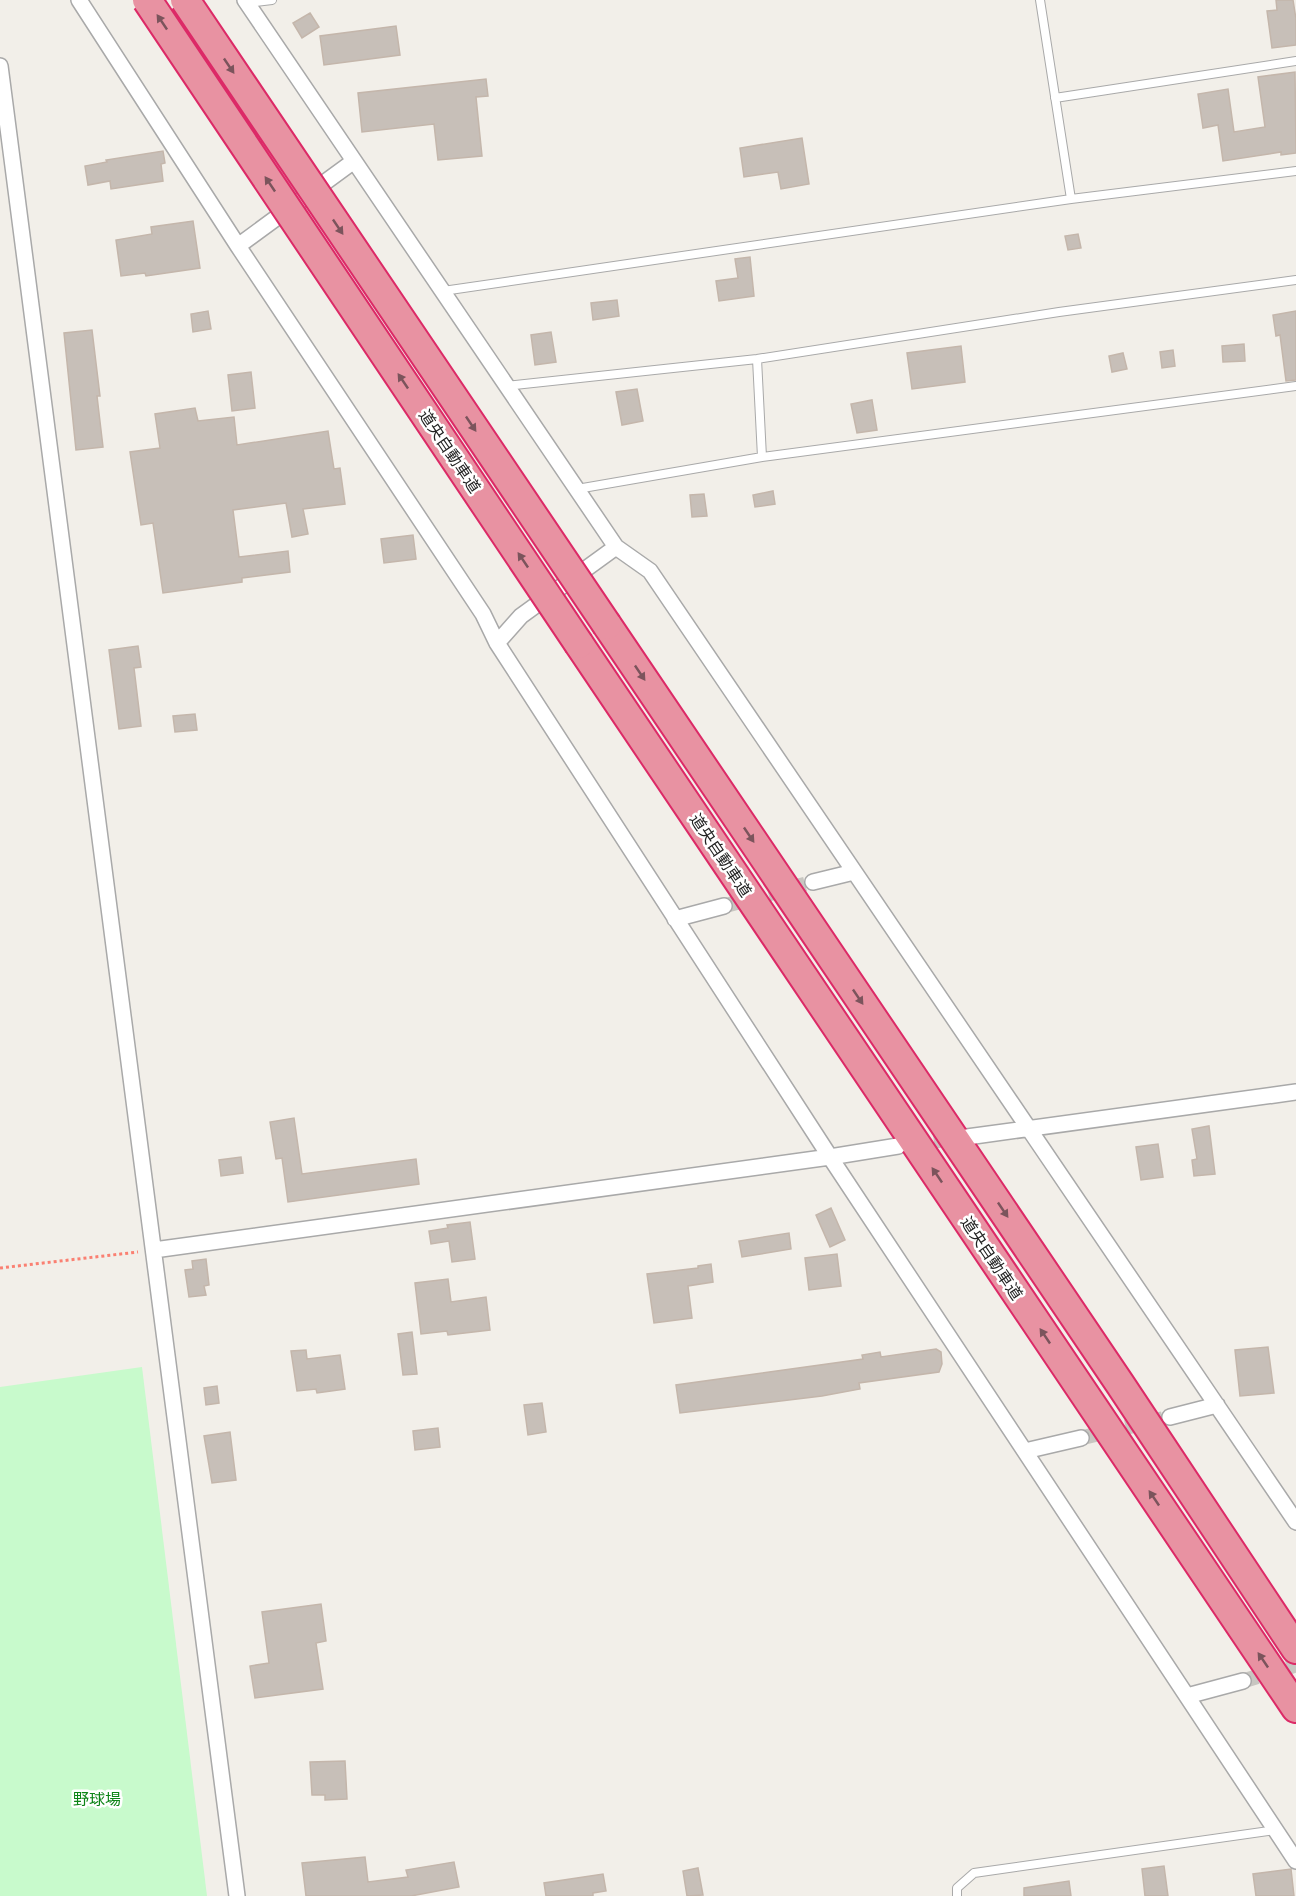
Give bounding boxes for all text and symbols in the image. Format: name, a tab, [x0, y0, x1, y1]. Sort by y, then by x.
one-way arrow	[157, 14, 168, 30]
one-way arrow	[223, 58, 234, 74]
one-way arrow	[265, 176, 276, 192]
one-way arrow	[332, 219, 344, 235]
one-way arrow	[397, 373, 408, 389]
street label: 道央自動車道	[413, 406, 485, 498]
one-way arrow	[465, 415, 477, 431]
one-way arrow	[517, 553, 529, 569]
one-way arrow	[634, 665, 646, 681]
street label: 道央自動車道	[684, 810, 756, 902]
one-way arrow	[743, 827, 754, 843]
one-way arrow	[853, 988, 864, 1005]
one-way arrow	[931, 1166, 942, 1183]
one-way arrow	[997, 1202, 1009, 1218]
street label: 道央自動車道	[955, 1213, 1027, 1305]
one-way arrow	[1040, 1328, 1051, 1345]
one-way arrow	[1149, 1490, 1160, 1507]
one-way arrow	[1258, 1652, 1269, 1668]
park label: 野球場	[73, 1789, 121, 1811]

